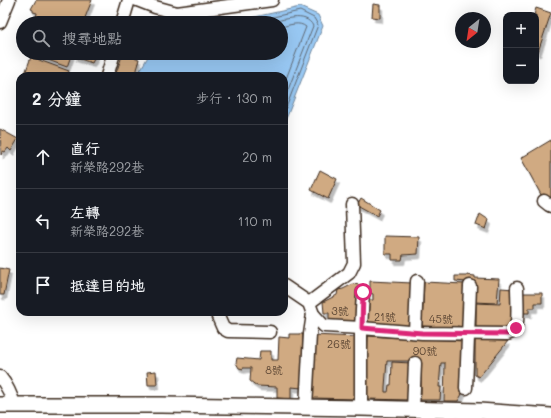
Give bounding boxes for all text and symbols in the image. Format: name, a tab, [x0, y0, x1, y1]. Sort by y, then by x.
north arrow	[455, 12, 491, 48]
map controls	[503, 12, 539, 84]
button: +	[503, 12, 539, 48]
search box	[16, 16, 288, 60]
icon: search	[30, 27, 52, 49]
text: 搜尋地點	[62, 28, 122, 48]
button: −	[503, 48, 539, 84]
text: 2 分鐘	[32, 87, 82, 109]
text: 步行 · 130 m	[196, 89, 272, 106]
text: 直行	[70, 138, 100, 158]
icon: ahead	[32, 146, 54, 168]
text: 20 m	[242, 148, 272, 165]
text: 新榮路292巷	[70, 158, 144, 175]
text: 左轉	[70, 202, 100, 222]
icon: left	[32, 210, 54, 232]
text: 110 m	[238, 212, 272, 229]
text: 新榮路292巷	[70, 222, 144, 239]
icon: arrive	[32, 274, 54, 296]
text: 抵達目的地	[70, 275, 145, 295]
route start	[354, 283, 372, 301]
house number: 3號	[331, 303, 349, 318]
house number: 21號	[374, 309, 396, 324]
house number: 45號	[429, 311, 453, 326]
route end	[507, 319, 525, 337]
house number: 26號	[327, 336, 351, 351]
house number: 90號	[413, 343, 437, 358]
house number: 8號	[265, 362, 283, 377]

